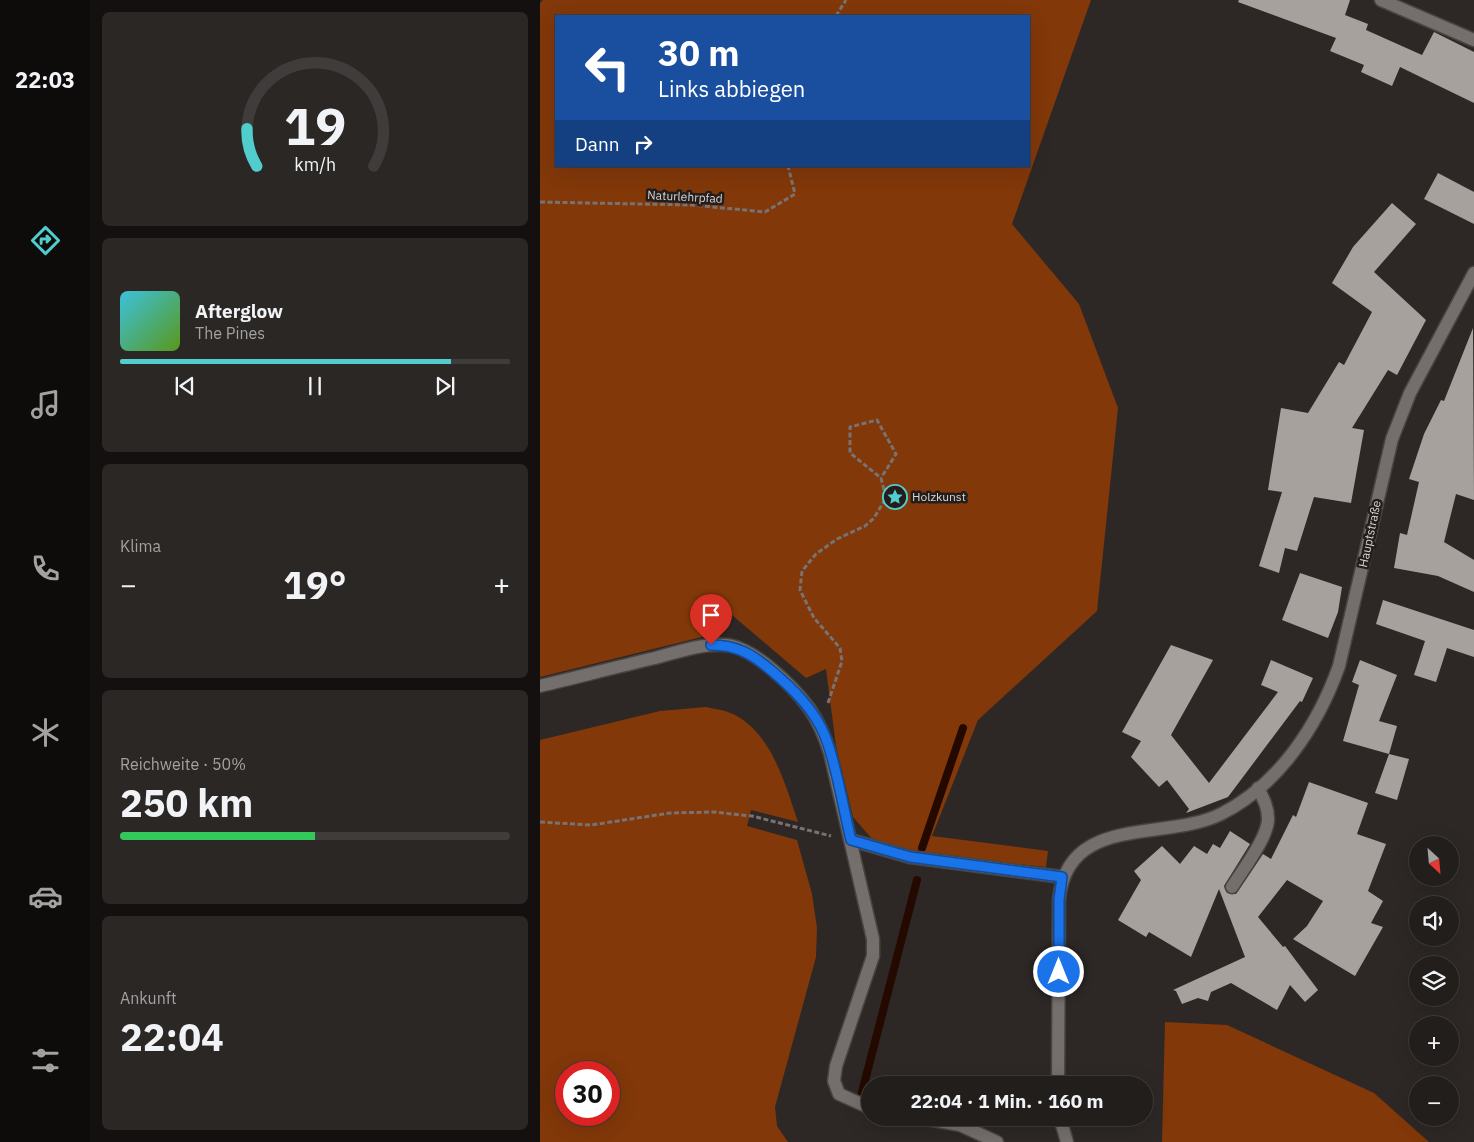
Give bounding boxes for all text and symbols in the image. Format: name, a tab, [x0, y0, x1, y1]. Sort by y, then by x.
text: 30 m	[658, 30, 740, 76]
icon: left	[575, 35, 640, 100]
text: 22:03	[15, 65, 75, 94]
text: Links abbiegen	[658, 74, 805, 103]
text: 19	[284, 92, 346, 159]
icon: right	[629, 130, 657, 158]
text: Dann	[575, 132, 619, 156]
text: km/h	[294, 153, 336, 176]
street label: Naturlehrpfad	[647, 187, 723, 206]
icon: directions	[28, 223, 63, 258]
text: Afterglow	[195, 299, 283, 323]
text: The Pines	[195, 323, 265, 343]
icon: previous	[171, 372, 199, 400]
icon: pause	[301, 372, 329, 400]
icon: next	[431, 372, 459, 400]
icon: music	[28, 387, 63, 422]
place icon: Holzkunst	[882, 484, 908, 510]
place label: Holzkunst	[912, 489, 966, 504]
street label: Hauptstraße	[1355, 499, 1384, 569]
text: Klima	[120, 536, 161, 556]
icon: phone	[28, 551, 63, 586]
text: 19°	[283, 560, 347, 609]
text: −	[120, 566, 137, 603]
text: +	[493, 566, 510, 603]
pin	[690, 594, 732, 645]
icon: arrive	[697, 601, 725, 629]
icon: climate	[28, 715, 63, 750]
text: Reichweite · 50%	[120, 754, 246, 774]
text: 250 km	[120, 778, 253, 827]
north arrow	[1409, 836, 1459, 886]
map controls	[1409, 836, 1459, 1126]
icon: car	[28, 879, 63, 914]
button: sound	[1409, 896, 1459, 946]
position arrow	[1032, 945, 1084, 997]
button: layers	[1409, 956, 1459, 1006]
text: Ankunft	[120, 988, 177, 1008]
text: 22:04	[120, 1012, 224, 1061]
button: +	[1409, 1016, 1459, 1066]
icon: filters	[28, 1043, 63, 1078]
speed limit sign: 30	[555, 1061, 620, 1126]
button: −	[1409, 1076, 1459, 1126]
text: 22:04 · 1 Min. · 160 m	[910, 1089, 1104, 1113]

